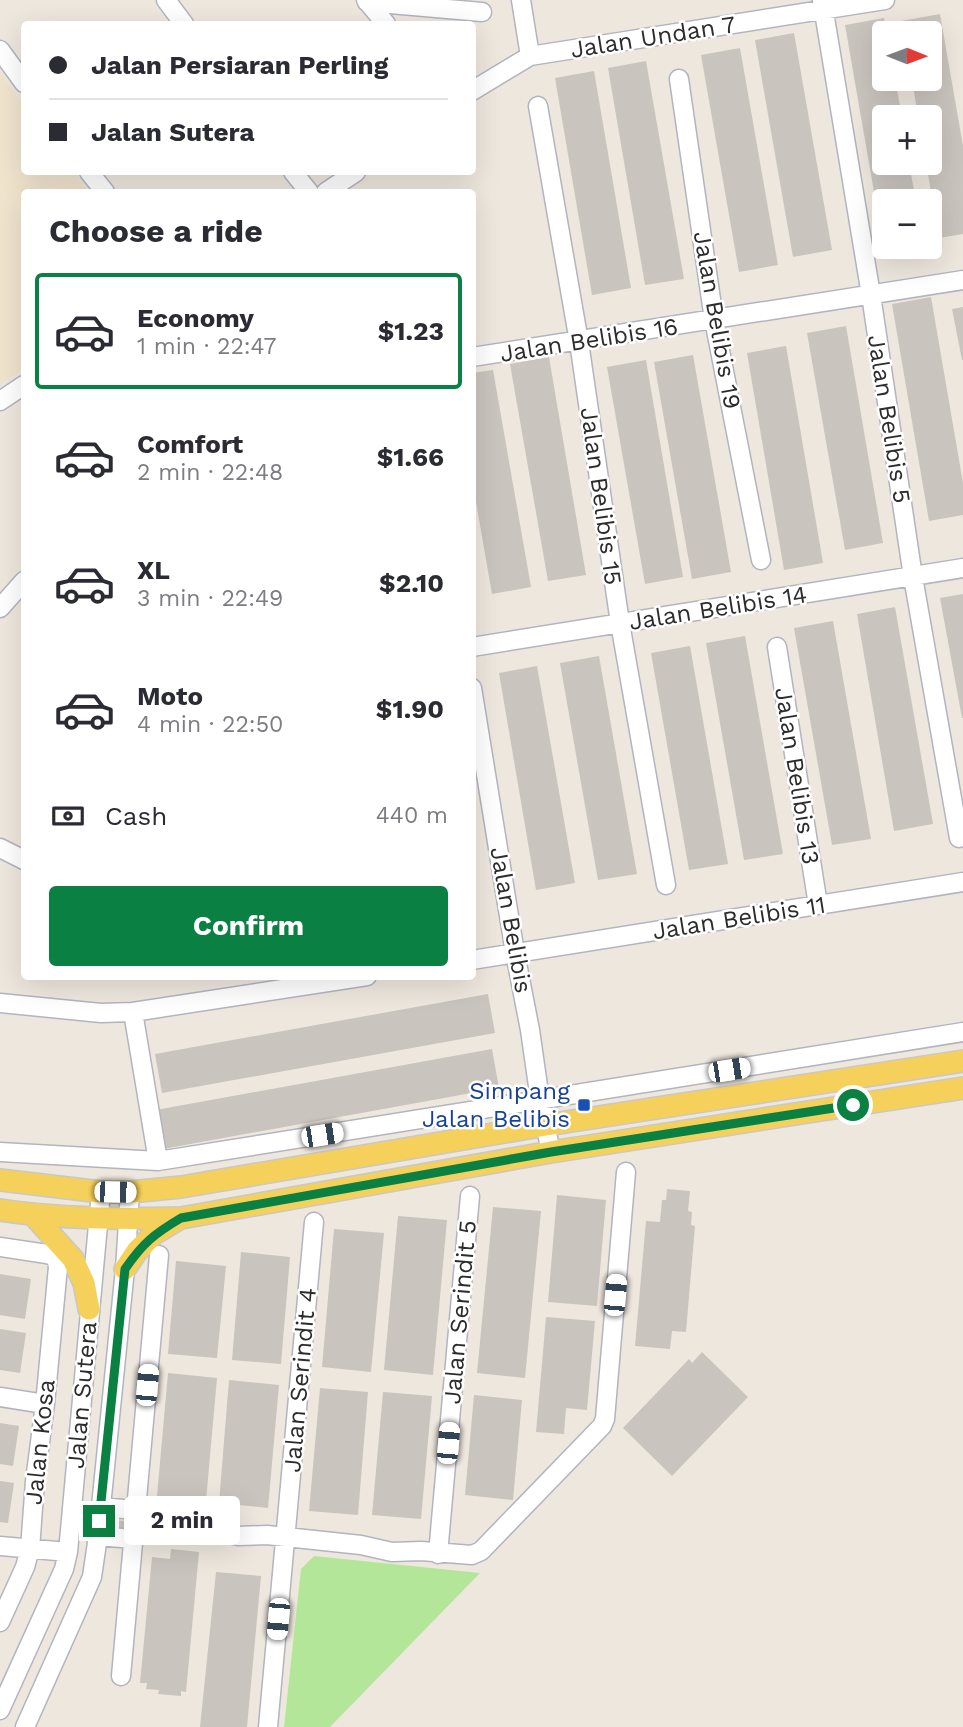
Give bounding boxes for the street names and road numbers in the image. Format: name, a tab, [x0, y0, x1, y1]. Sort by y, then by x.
street label: Jalan Undan 7	[569, 10, 737, 64]
street label: Jalan Belibis 19	[688, 229, 746, 411]
street label: Jalan Belibis 16	[498, 312, 680, 368]
street label: Jalan Belibis 5	[862, 333, 916, 505]
street label: Jalan Belibis 15	[575, 405, 627, 587]
street label: Jalan Belibis 14	[627, 580, 809, 636]
street label: Jalan Belibis 13	[769, 685, 825, 867]
street label: Jalan Belibis	[484, 845, 538, 995]
street label: Jalan Belibis 11	[651, 891, 827, 945]
street label: Jalan Serindit 5	[438, 1219, 482, 1405]
street label: Jalan Serindit 4	[278, 1286, 322, 1474]
street label: Jalan Sutera	[62, 1320, 102, 1470]
street label: Jalan Kosa	[19, 1378, 61, 1506]

